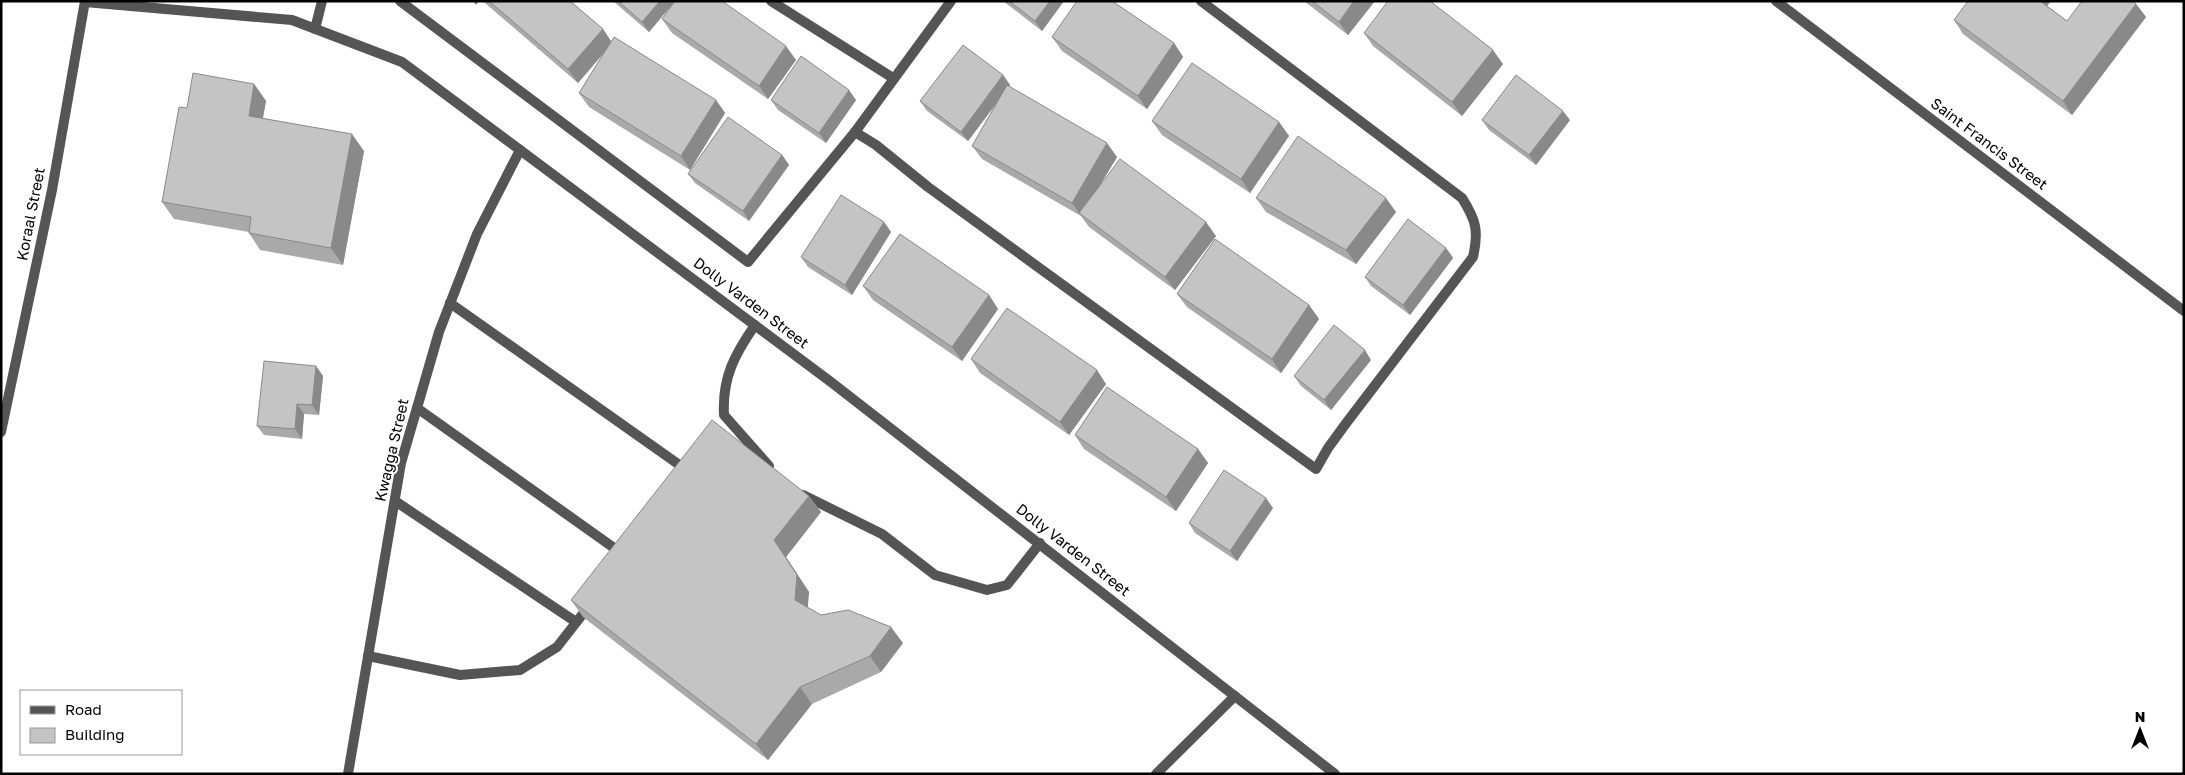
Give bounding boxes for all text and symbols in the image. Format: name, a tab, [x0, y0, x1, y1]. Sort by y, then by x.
street label: Saint Francis Street	[1928, 93, 2052, 193]
street label: Koraal Street	[12, 166, 48, 262]
street label: Dolly Varden Street	[690, 253, 813, 351]
street label: Kwagga Street	[370, 396, 412, 503]
street label: Dolly Varden Street	[1013, 499, 1134, 599]
legend	[20, 690, 182, 755]
text: Road	[65, 700, 102, 718]
north arrow	[2115, 705, 2165, 755]
text: N	[2135, 708, 2145, 725]
text: Building	[65, 725, 125, 743]

